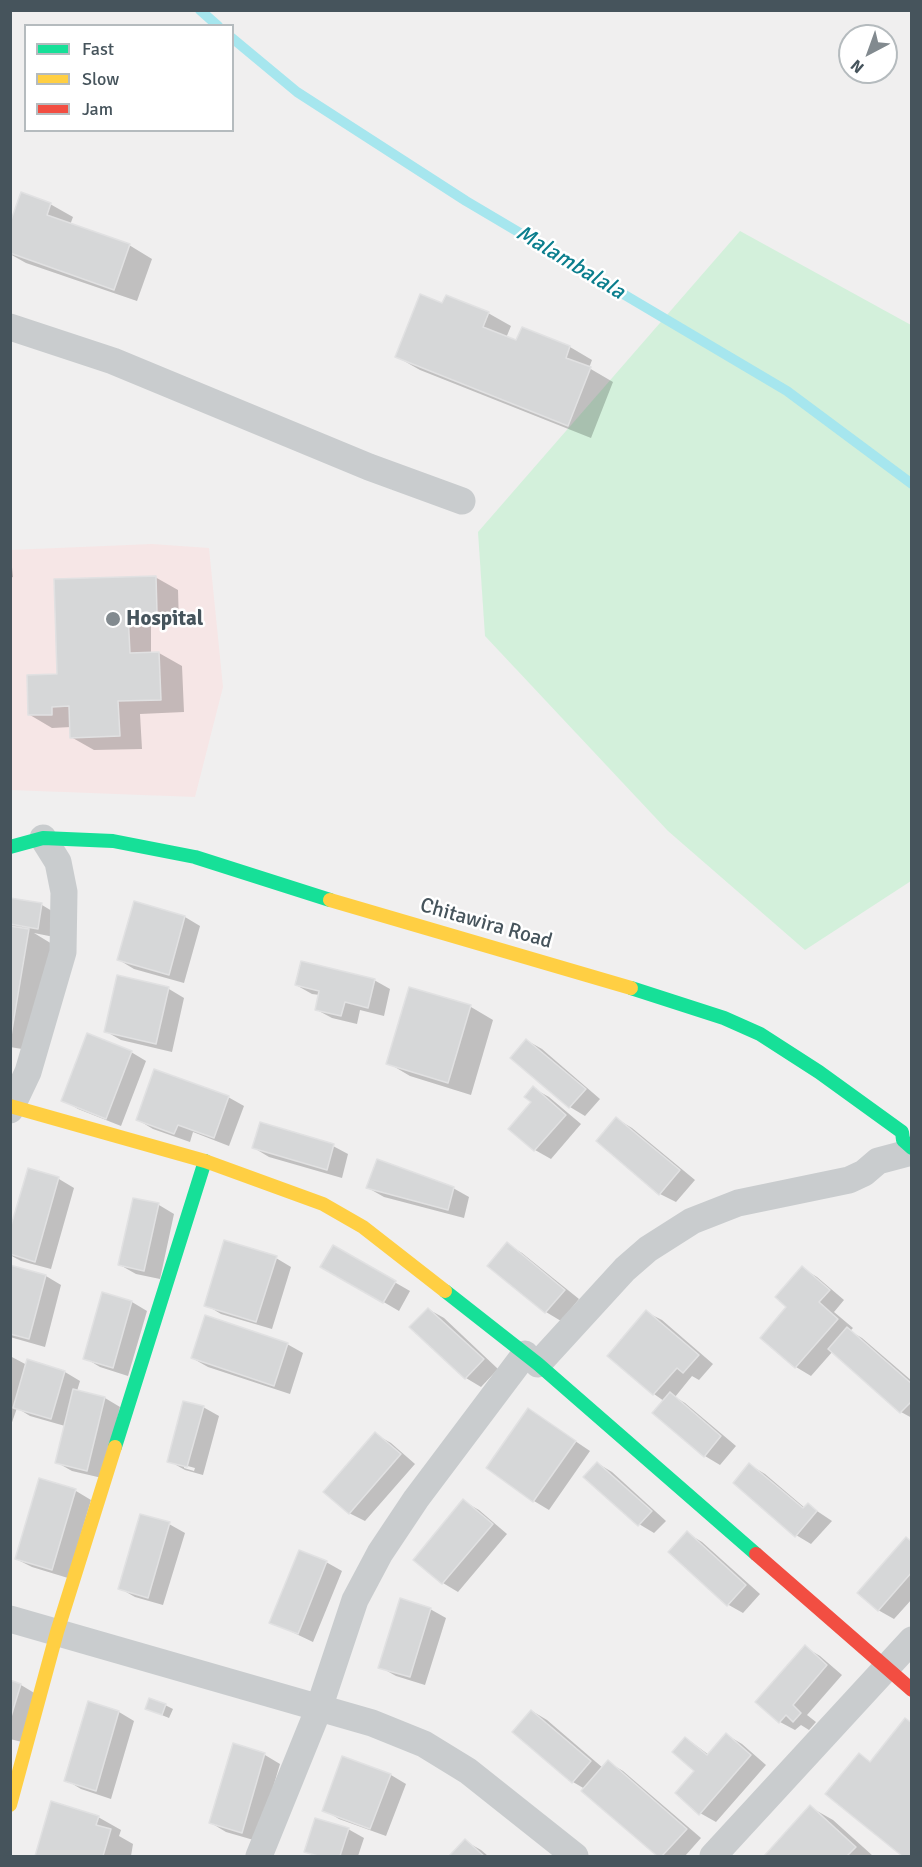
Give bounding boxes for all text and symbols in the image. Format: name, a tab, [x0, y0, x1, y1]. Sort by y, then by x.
legend	[24, 24, 234, 132]
north arrow	[838, 24, 898, 84]
text: Fast	[82, 38, 114, 60]
text: N	[847, 55, 868, 77]
text: Slow	[82, 68, 119, 90]
text: Jam	[82, 98, 113, 120]
water label: Malambalala	[511, 220, 629, 306]
place label: Hospital	[126, 606, 203, 632]
marker: Hospital	[104, 610, 122, 628]
street label: Chitawira Road	[417, 893, 555, 955]

